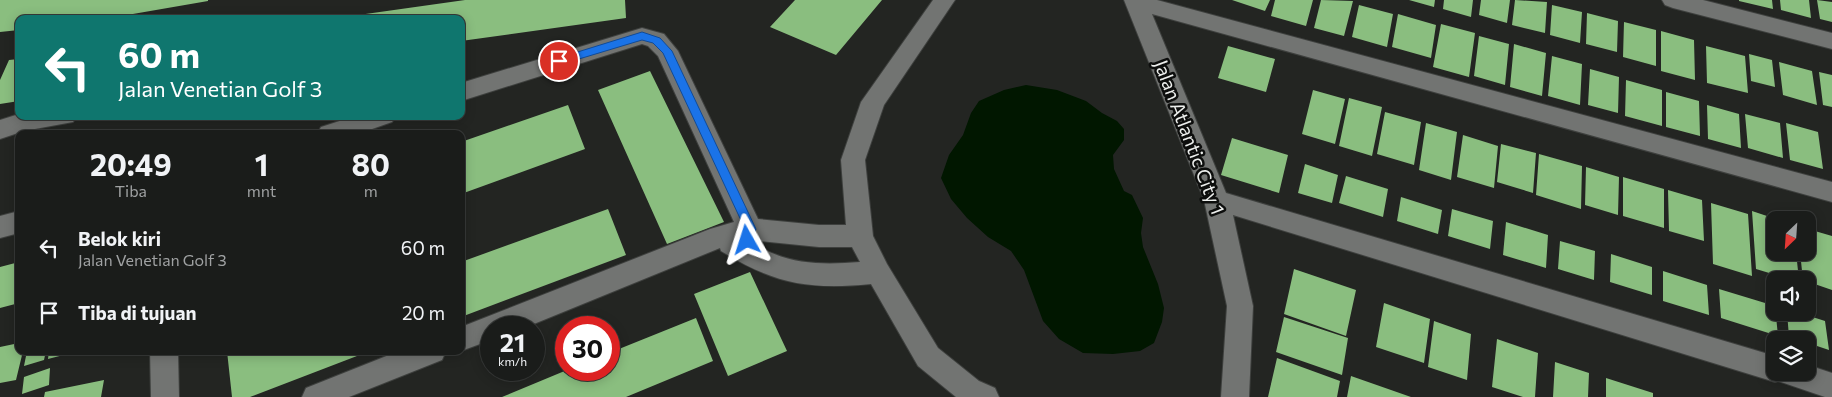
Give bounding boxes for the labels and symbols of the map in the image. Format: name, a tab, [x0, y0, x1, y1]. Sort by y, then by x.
pin	[538, 40, 580, 82]
street label: Jalan Atlantic City 1	[1150, 57, 1230, 217]
north arrow	[1766, 211, 1816, 261]
position arrow	[720, 213, 772, 265]
speed limit sign: 30	[555, 316, 620, 381]

